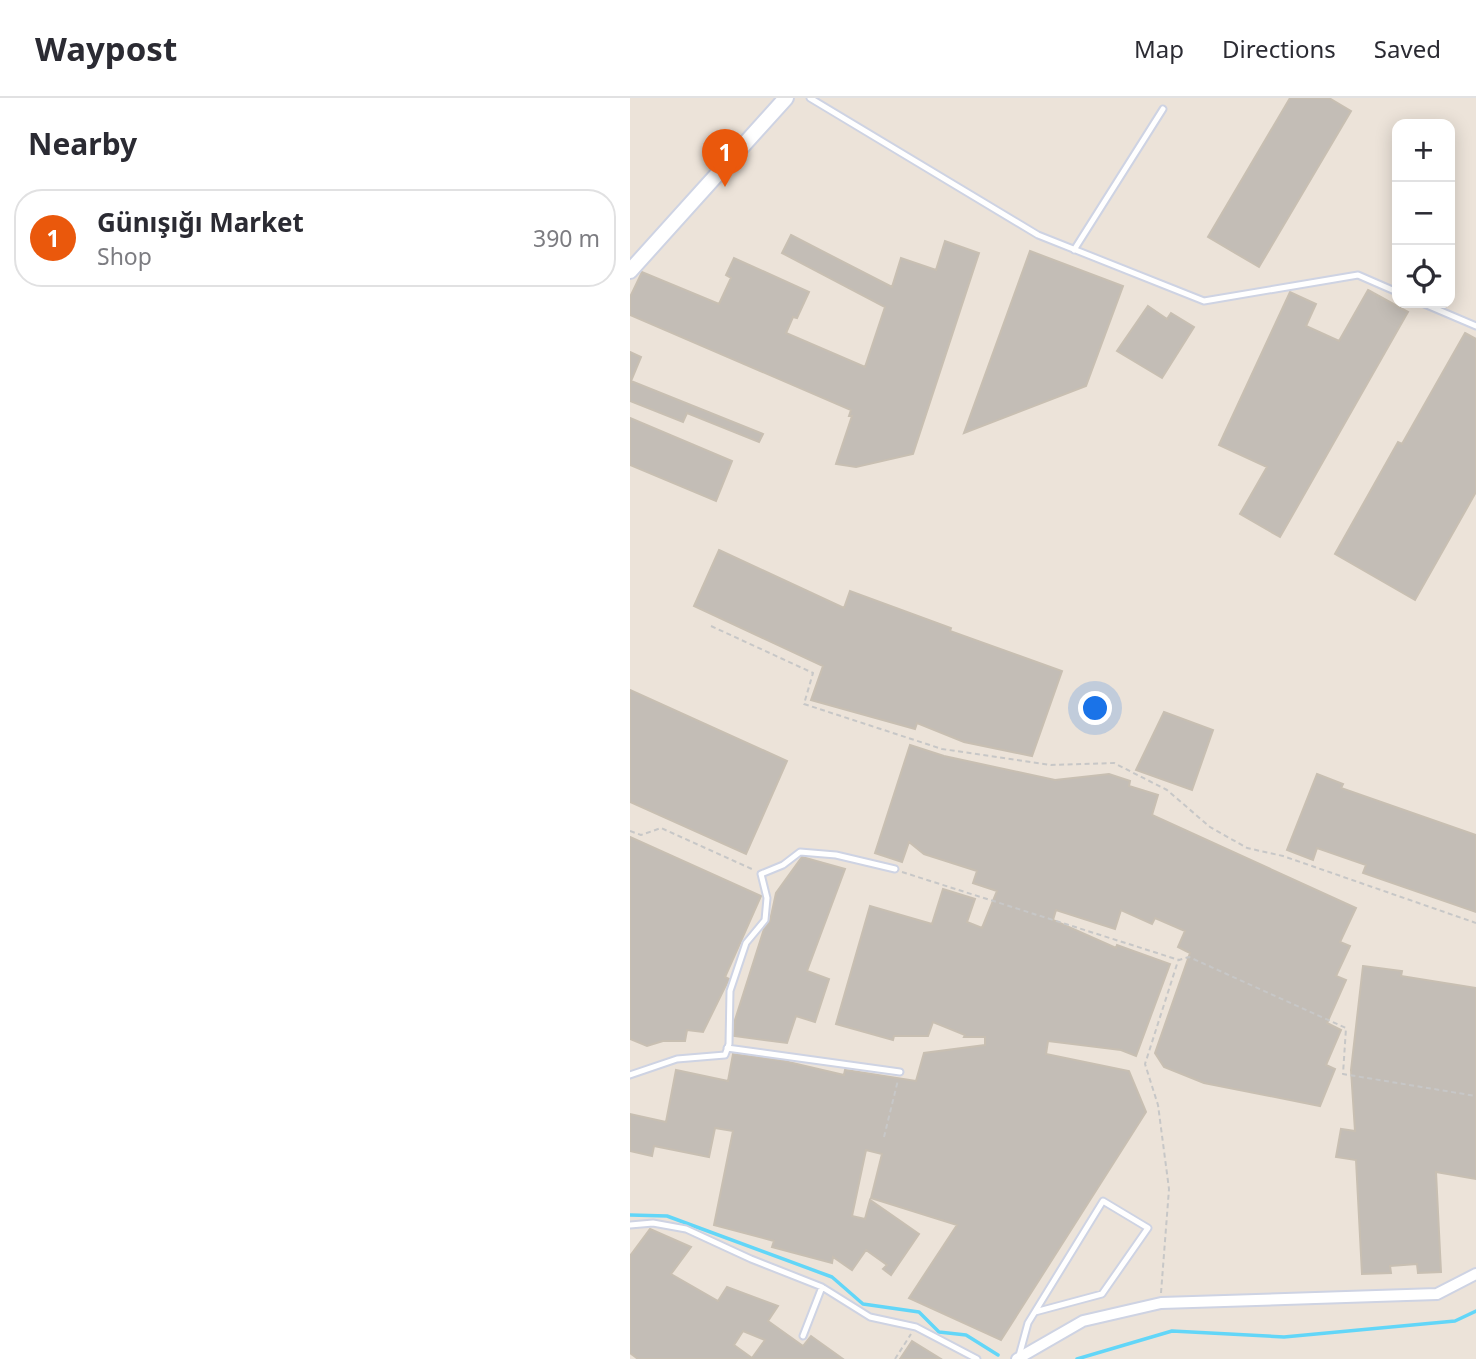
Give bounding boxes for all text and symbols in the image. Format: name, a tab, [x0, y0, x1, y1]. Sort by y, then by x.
text: Waypost	[35, 26, 177, 71]
text: Map	[1134, 32, 1184, 65]
text: Directions	[1222, 32, 1336, 65]
text: Saved	[1374, 32, 1441, 65]
map controls	[1392, 119, 1455, 308]
button: +	[1392, 119, 1455, 182]
text: Nearby	[28, 123, 137, 164]
pin: 1	[702, 129, 748, 187]
button: −	[1392, 182, 1455, 245]
text: Günışığı Market	[97, 204, 304, 240]
text: 1	[46, 222, 60, 254]
text: 390 m	[533, 222, 600, 254]
text: Shop	[97, 240, 152, 272]
button: locate	[1392, 245, 1455, 308]
your location	[1078, 691, 1112, 725]

